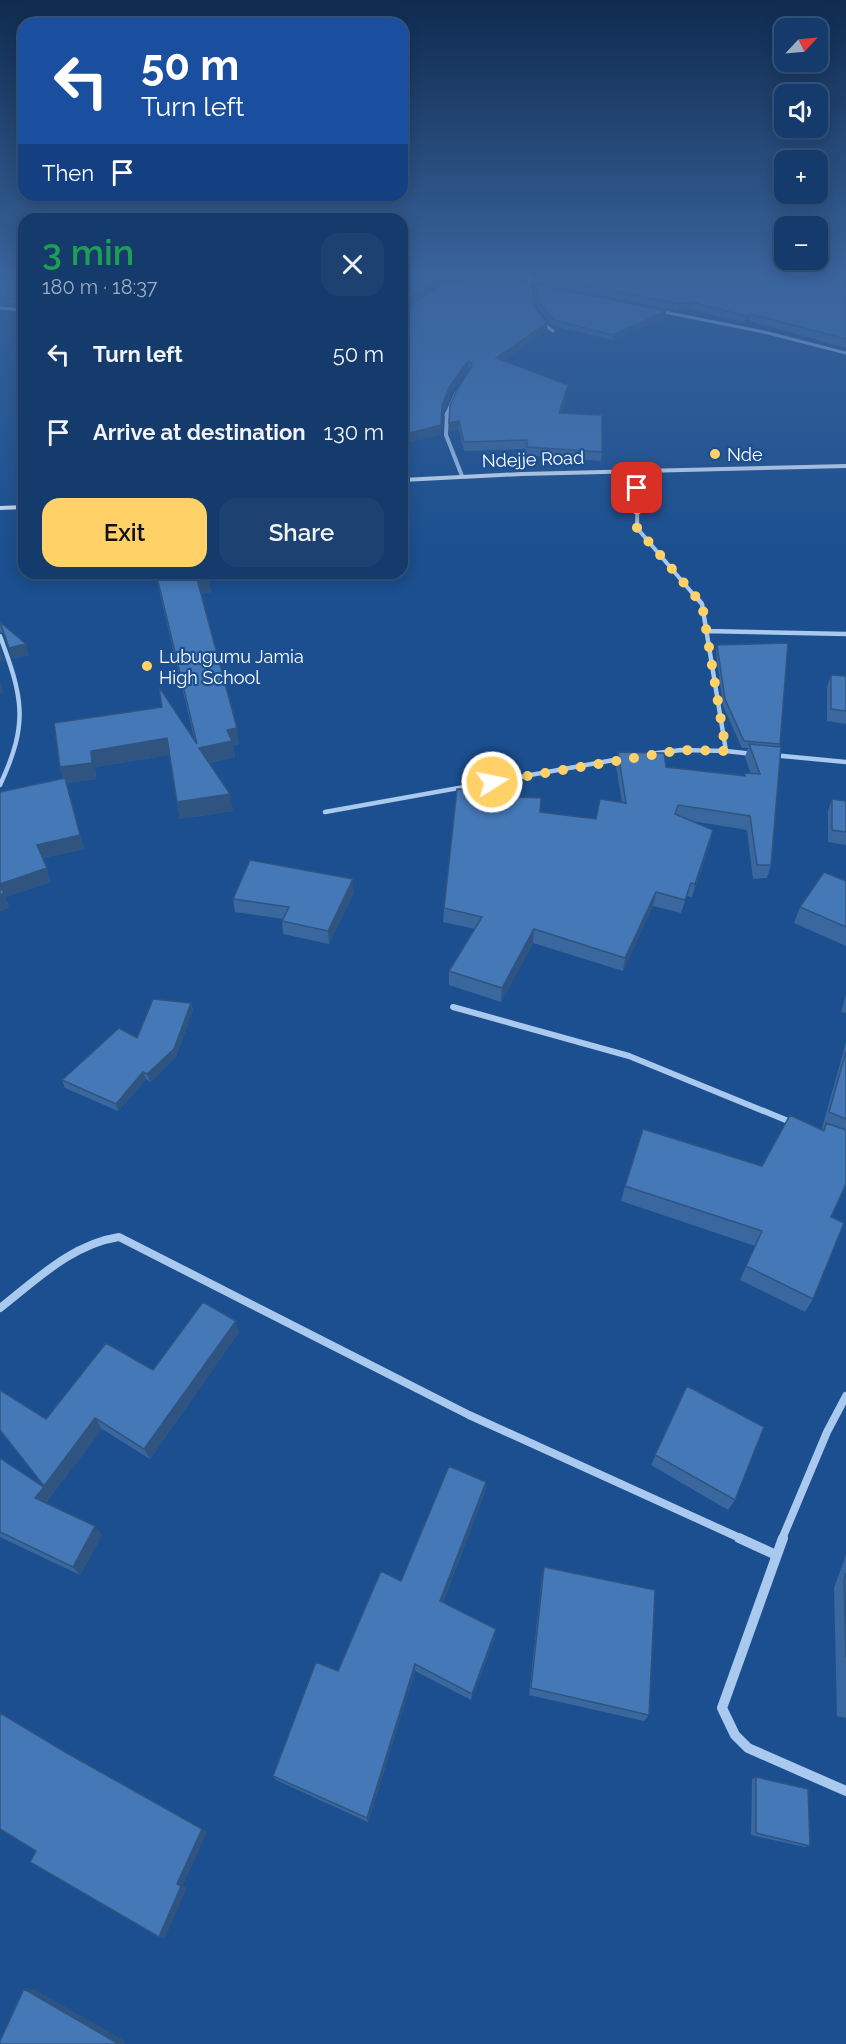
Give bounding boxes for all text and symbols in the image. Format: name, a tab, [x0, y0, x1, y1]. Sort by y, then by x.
north arrow	[774, 18, 828, 72]
map controls	[774, 18, 828, 270]
text: 50 m	[141, 41, 239, 90]
icon: left	[42, 42, 120, 120]
button: sound	[774, 84, 828, 138]
text: Turn left	[141, 91, 244, 122]
button: +	[774, 150, 828, 204]
icon: arrive	[106, 156, 139, 189]
text: Then	[42, 160, 94, 186]
button: −	[774, 216, 828, 270]
text: 3 min	[42, 231, 134, 273]
button: close	[321, 233, 384, 296]
text: 180 m · 18:37	[42, 275, 158, 299]
icon: left	[42, 338, 75, 371]
text: Turn left	[93, 341, 183, 367]
text: 50 m	[333, 341, 384, 367]
icon: arrive	[42, 416, 75, 449]
text: Arrive at destination	[93, 419, 306, 445]
text: 130 m	[324, 419, 384, 445]
place label: Nde	[727, 444, 763, 465]
street label: Ndejje Road	[481, 447, 585, 471]
marker: Nde	[708, 447, 722, 461]
pin	[611, 462, 662, 513]
icon: arrive	[620, 471, 653, 504]
button: Exit	[42, 498, 207, 567]
button: Share	[219, 498, 384, 567]
place label: Lubugumu Jamia High School	[159, 646, 304, 688]
marker: Lubugumu Jamia High School	[140, 659, 154, 673]
position arrow	[460, 750, 524, 814]

